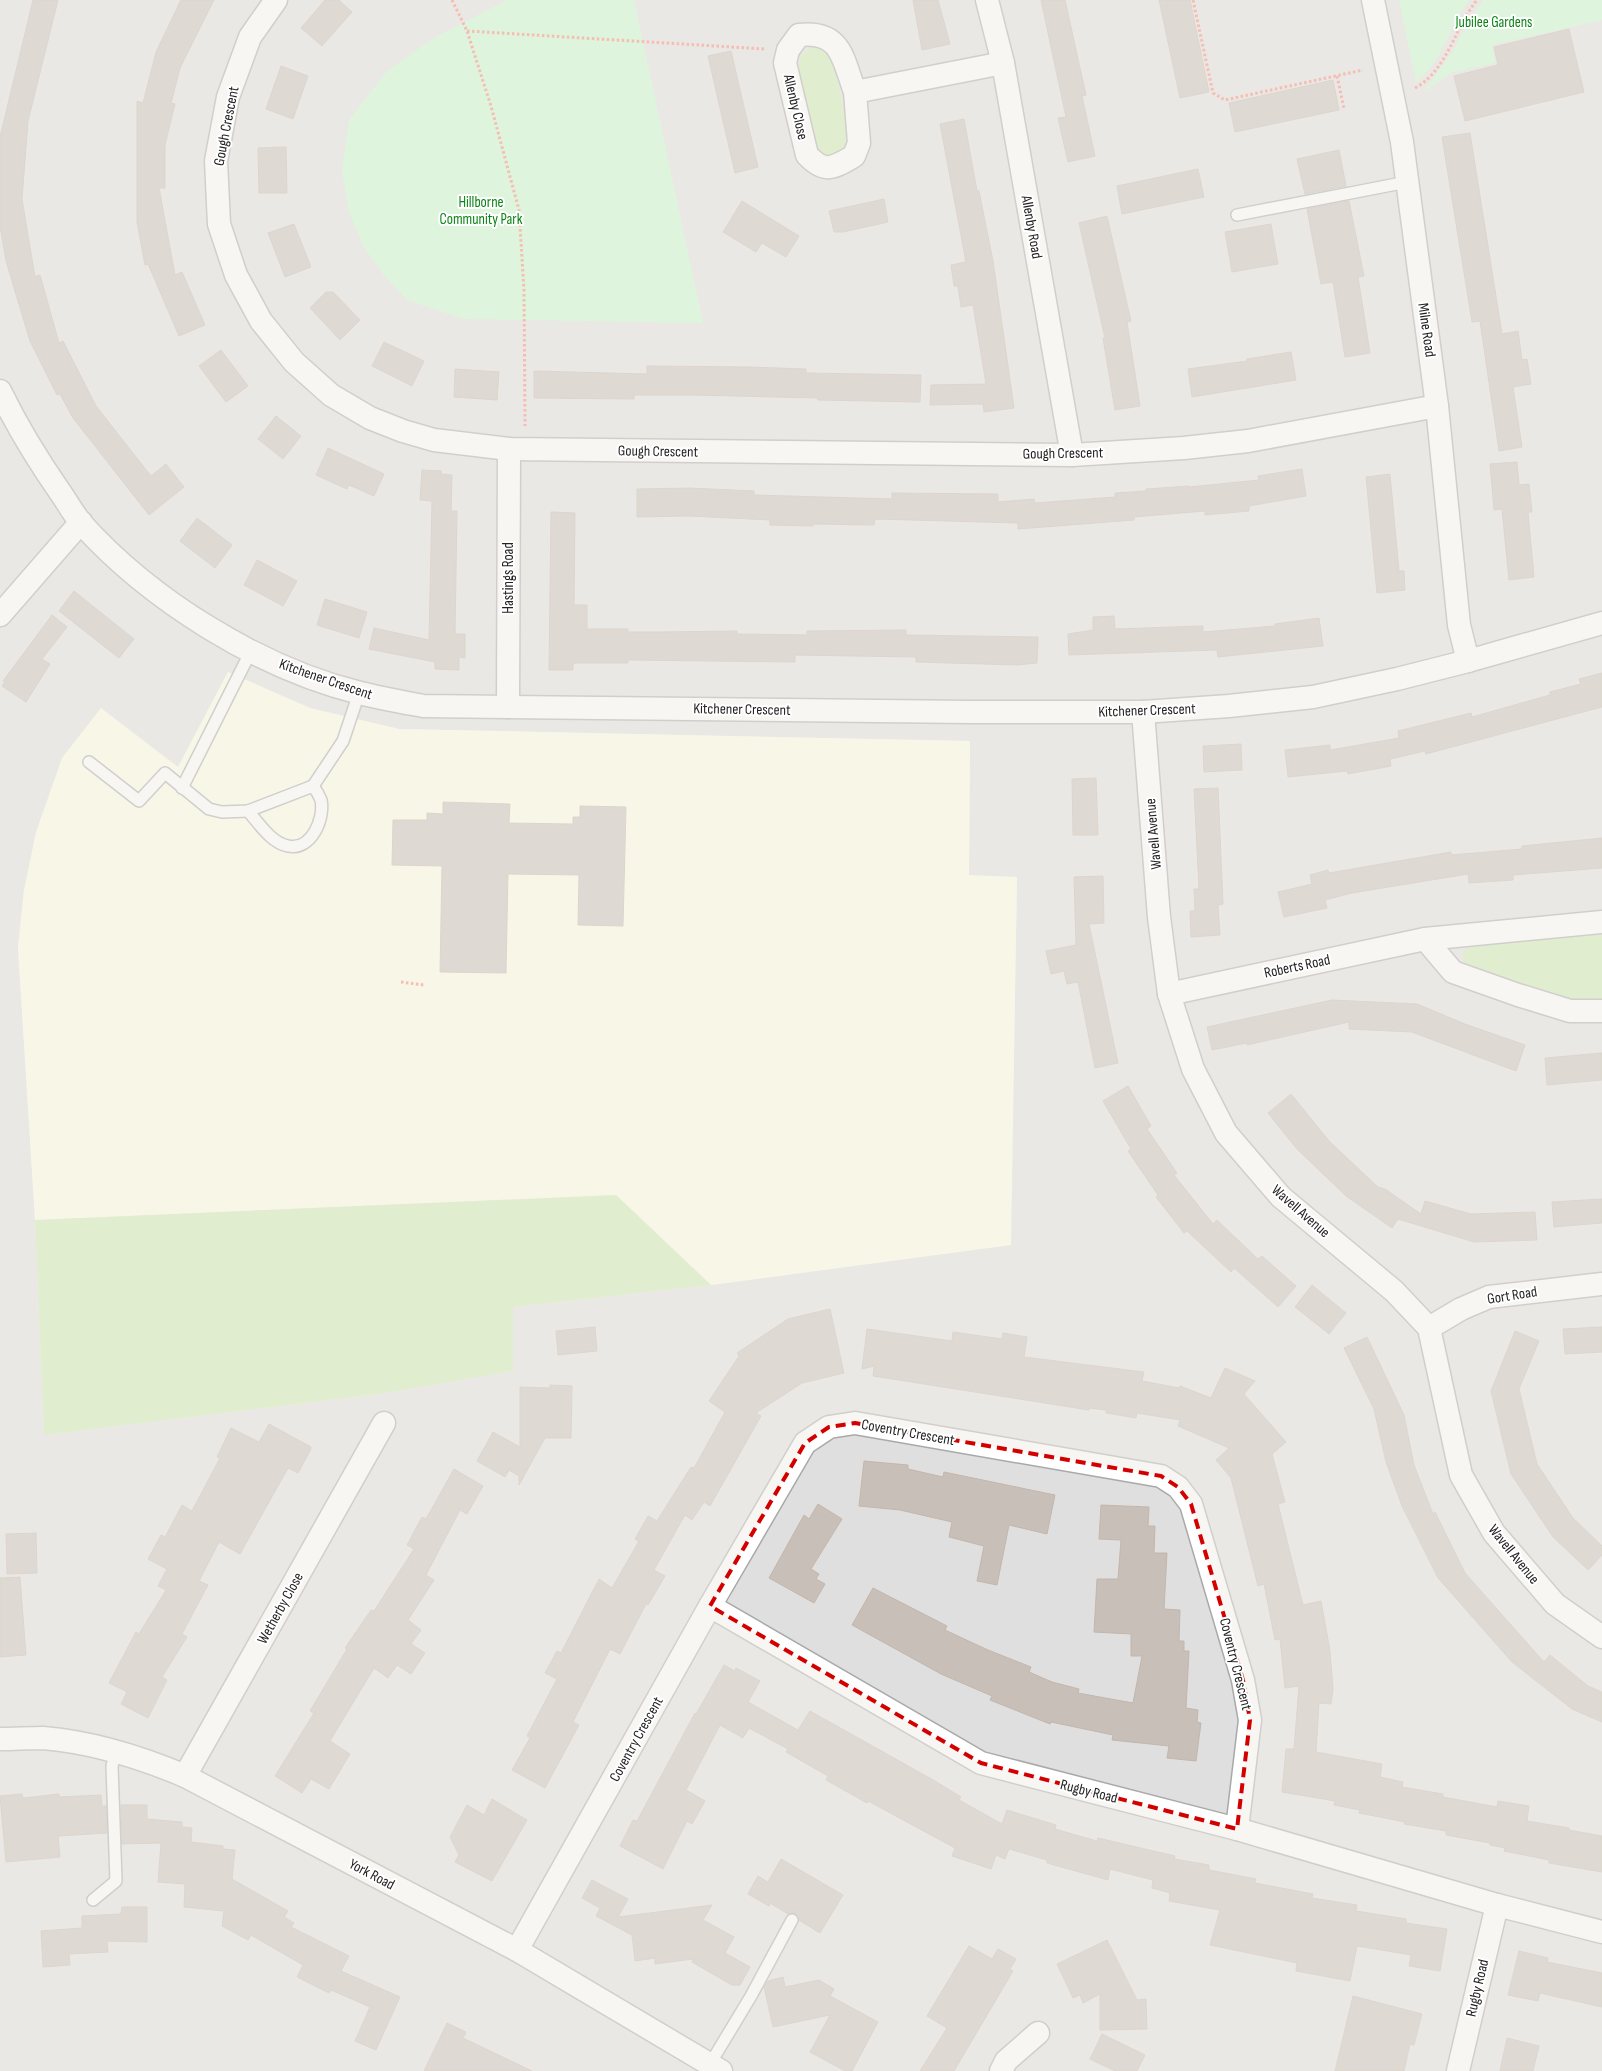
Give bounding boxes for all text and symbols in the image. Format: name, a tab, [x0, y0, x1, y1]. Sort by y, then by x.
park label: Jubilee Gardens	[1455, 13, 1532, 32]
street label: Allenby Close	[779, 72, 812, 142]
street label: Gough Crescent	[209, 84, 244, 167]
park label: Hillborne Community Park	[440, 193, 523, 229]
street label: Allenby Road	[1016, 193, 1046, 260]
street label: Milne Road	[1413, 302, 1440, 358]
street label: Gough Crescent	[618, 441, 699, 462]
street label: Gough Crescent	[1023, 443, 1104, 464]
street label: Hastings Road	[499, 542, 518, 614]
street label: Kitchener Crescent	[277, 655, 375, 704]
street label: Kitchener Crescent	[693, 699, 791, 720]
street label: Kitchener Crescent	[1098, 699, 1196, 722]
street label: Wavell Avenue	[1141, 798, 1166, 870]
street label: Roberts Road	[1262, 950, 1332, 983]
street label: Wavell Avenue	[1267, 1181, 1334, 1242]
street label: Gort Road	[1486, 1282, 1538, 1309]
street label: Coventry Crescent	[860, 1415, 956, 1450]
street label: Wavell Avenue	[1484, 1521, 1543, 1588]
street label: Wetherby Close	[253, 1569, 308, 1647]
street label: Coventry Crescent	[1215, 1616, 1256, 1713]
street label: Coventry Crescent	[605, 1693, 668, 1785]
street label: Rugby Road	[1058, 1775, 1120, 1808]
street label: York Road	[346, 1855, 398, 1894]
street label: Rugby Road	[1462, 1957, 1493, 2019]

